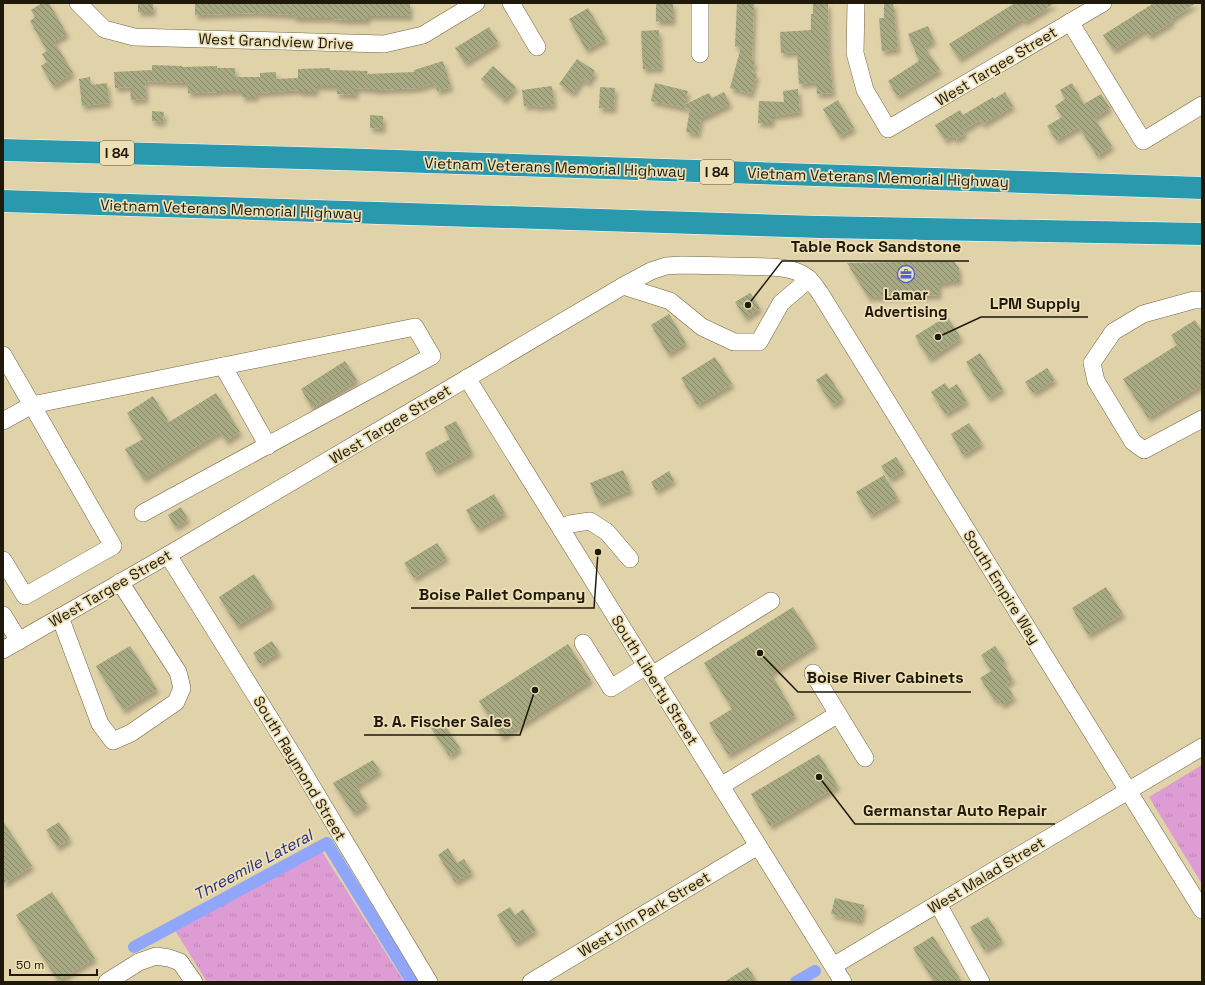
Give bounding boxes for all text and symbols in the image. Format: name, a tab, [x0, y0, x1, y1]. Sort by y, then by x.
street label: West Targee Street	[932, 22, 1060, 110]
street label: West Grandview Drive	[198, 29, 354, 53]
road number: I 84	[100, 141, 134, 165]
street label: Vietnam Veterans Memorial Highway	[424, 153, 686, 181]
road number: I 84	[700, 160, 734, 184]
street label: Vietnam Veterans Memorial Highway	[747, 163, 1009, 191]
street label: Vietnam Veterans Memorial Highway	[100, 195, 362, 223]
callout: Table Rock Sandstone	[782, 233, 969, 261]
text: Table Rock Sandstone	[791, 236, 961, 257]
office icon: Lamar Advertising	[896, 264, 916, 284]
place label: Lamar Advertising	[864, 285, 948, 321]
callout: LPM Supply	[981, 289, 1088, 317]
text: LPM Supply	[990, 293, 1080, 314]
street label: West Targee Street	[326, 380, 454, 468]
street label: South Empire Way	[959, 526, 1045, 648]
street label: West Targee Street	[45, 545, 175, 631]
callout: Boise Pallet Company	[411, 580, 594, 608]
text: Boise Pallet Company	[419, 584, 585, 605]
street label: South Liberty Street	[607, 612, 703, 748]
callout: Boise River Cabinets	[798, 664, 971, 692]
text: Boise River Cabinets	[806, 667, 964, 688]
street label: South Raymond Street	[249, 692, 351, 844]
callout: B. A. Fischer Sales	[364, 707, 520, 735]
text: B. A. Fischer Sales	[373, 711, 511, 732]
callout: Germanstar Auto Repair	[855, 796, 1055, 824]
text: Germanstar Auto Repair	[863, 800, 1047, 821]
water label: Threemile Lateral	[190, 824, 318, 905]
street label: West Malad Street	[924, 832, 1048, 917]
street label: West Jim Park Street	[575, 867, 713, 961]
scale bar	[10, 951, 97, 977]
text: 50 m	[16, 957, 44, 973]

